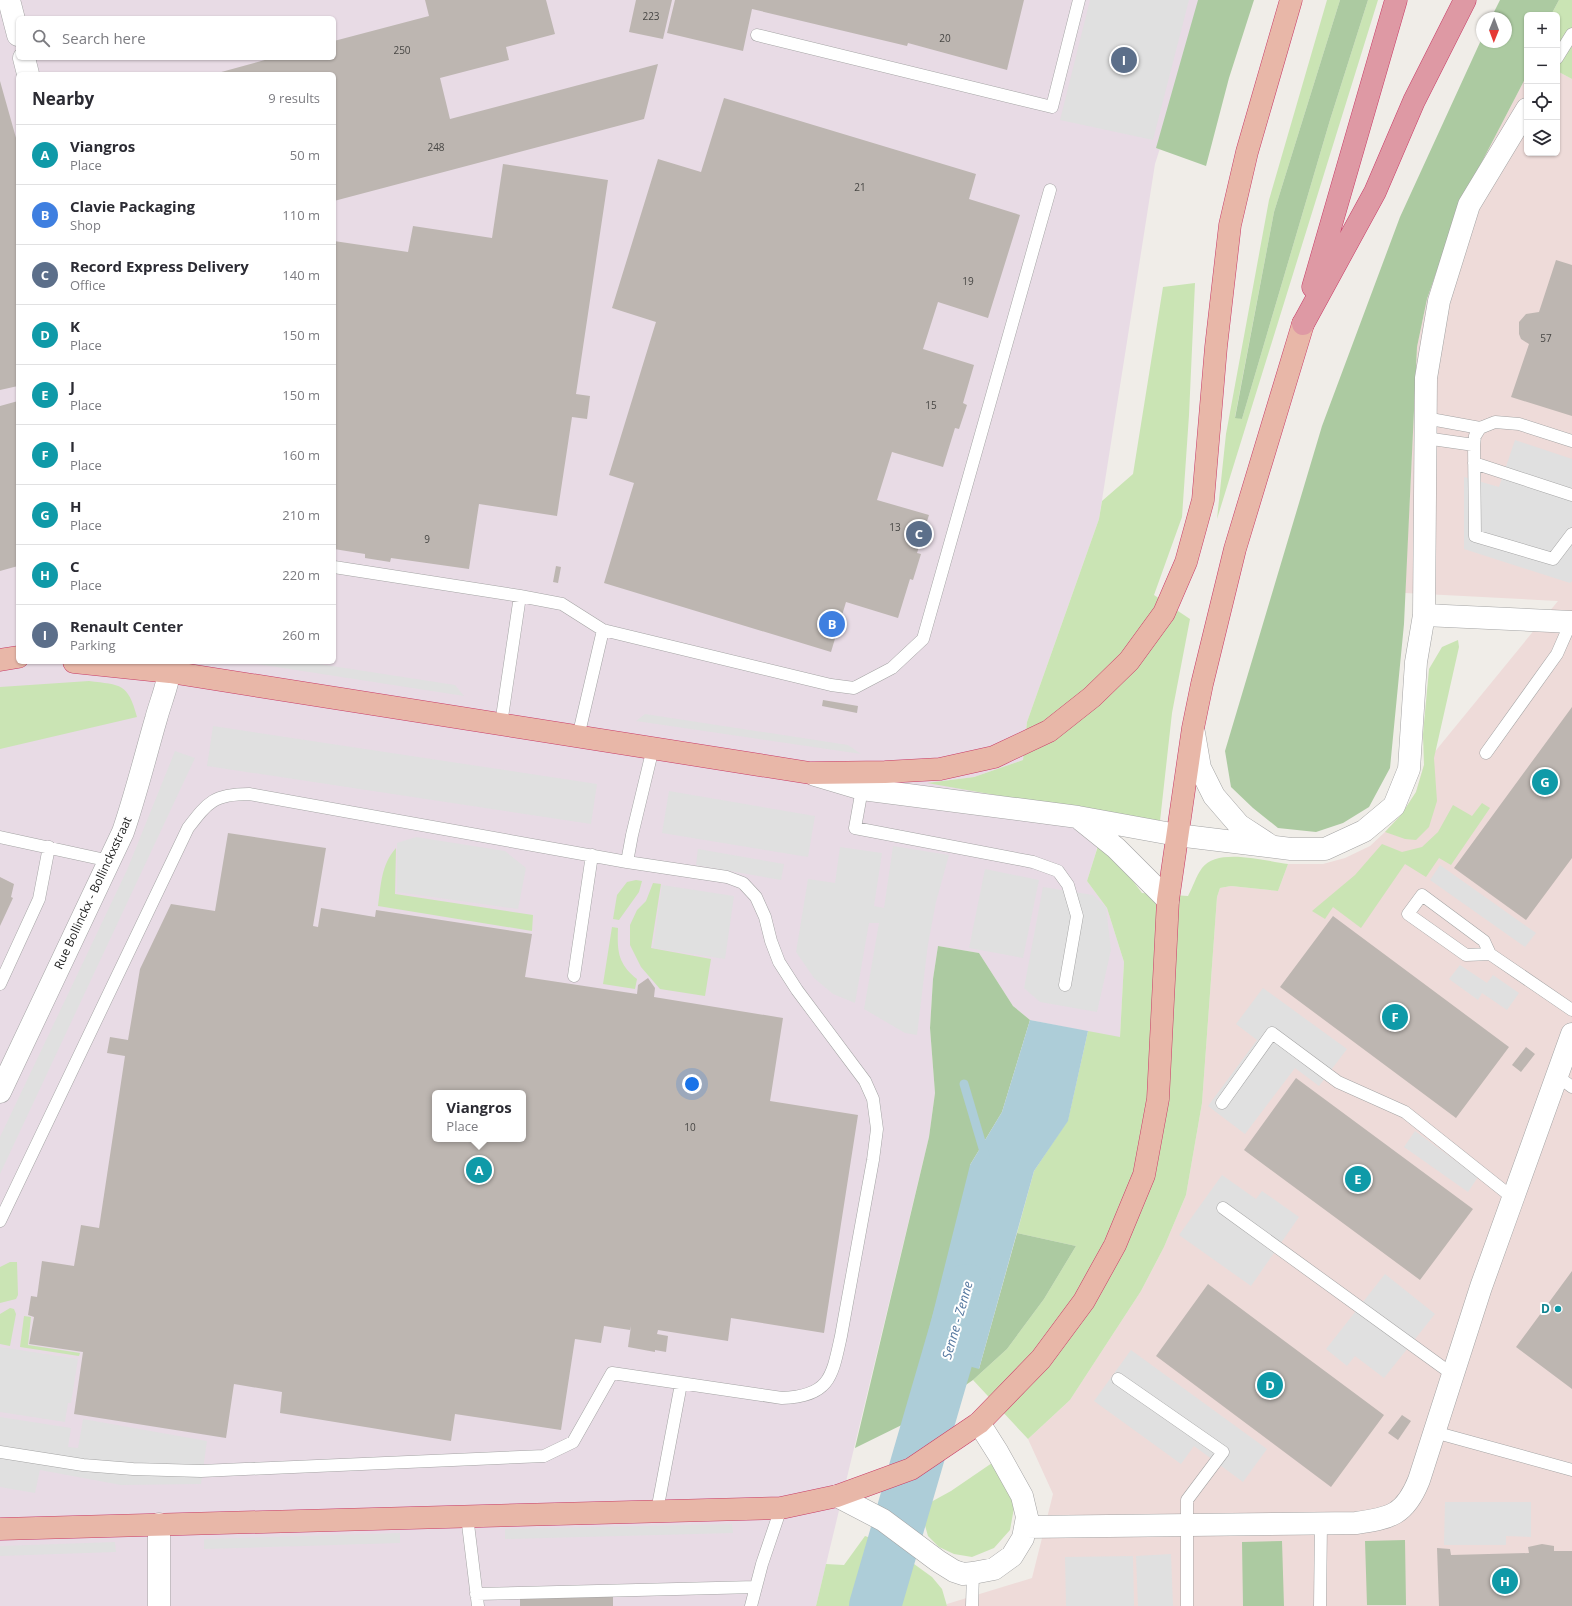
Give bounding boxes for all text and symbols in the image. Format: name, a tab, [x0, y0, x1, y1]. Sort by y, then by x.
house number: 223	[642, 9, 660, 23]
north arrow	[1476, 12, 1512, 48]
map controls	[1524, 12, 1560, 156]
button: +	[1524, 12, 1560, 48]
search box	[16, 16, 336, 60]
icon: search	[30, 27, 52, 49]
text: Search here	[62, 28, 146, 48]
house number: 20	[939, 31, 951, 45]
house number: 250	[393, 43, 411, 57]
pin: I	[1111, 45, 1137, 75]
button: −	[1524, 48, 1560, 84]
button: locate	[1524, 84, 1560, 120]
text: Nearby	[32, 87, 94, 110]
text: 9 results	[268, 89, 320, 107]
button: layers	[1524, 120, 1560, 156]
text: Viangros	[70, 136, 135, 156]
house number: 248	[427, 140, 445, 154]
text: A	[41, 146, 49, 164]
text: 50 m	[290, 146, 320, 164]
text: Place	[70, 156, 102, 174]
house number: 21	[854, 180, 866, 194]
text: Clavie Packaging	[70, 196, 195, 216]
text: B	[41, 206, 49, 224]
text: 110 m	[282, 206, 320, 224]
text: Shop	[70, 216, 101, 234]
text: Record Express Delivery	[70, 256, 249, 276]
text: C	[41, 266, 49, 284]
text: 140 m	[282, 266, 320, 284]
house number: 19	[962, 274, 974, 288]
text: Office	[70, 276, 106, 294]
text: K	[70, 316, 80, 336]
text: D	[40, 326, 50, 344]
text: 150 m	[282, 326, 320, 344]
house number: 57	[1540, 331, 1552, 345]
text: Place	[70, 336, 102, 354]
text: J	[70, 376, 75, 396]
text: E	[41, 386, 49, 404]
text: 150 m	[282, 386, 320, 404]
text: Place	[70, 396, 102, 414]
house number: 15	[925, 398, 937, 412]
text: I	[70, 436, 75, 456]
text: F	[41, 446, 49, 464]
text: 160 m	[282, 446, 320, 464]
text: Place	[70, 456, 102, 474]
text: H	[70, 496, 81, 516]
text: G	[40, 506, 50, 524]
text: 210 m	[282, 506, 320, 524]
text: Place	[70, 516, 102, 534]
pin: C	[906, 519, 932, 549]
house number: 13	[889, 520, 901, 534]
house number: 9	[424, 532, 430, 546]
text: C	[70, 556, 80, 576]
text: H	[40, 566, 50, 584]
text: 220 m	[282, 566, 320, 584]
text: Place	[70, 576, 102, 594]
pin: B	[819, 609, 845, 639]
text: Renault Center	[70, 616, 183, 636]
text: I	[43, 626, 47, 644]
text: 260 m	[282, 626, 320, 644]
text: Parking	[70, 636, 116, 654]
pin: G	[1532, 767, 1558, 797]
street label: Rue Bollinckx - Bollinckxstraat	[50, 814, 135, 972]
pin: F	[1382, 1002, 1408, 1032]
your location	[682, 1074, 702, 1094]
popup	[432, 1090, 526, 1142]
text: Viangros	[446, 1097, 512, 1117]
text: Place	[446, 1117, 478, 1135]
house number: 10	[684, 1120, 696, 1134]
pin: A	[466, 1155, 492, 1185]
pin: E	[1345, 1164, 1371, 1194]
water label: Senne - Zenne	[937, 1278, 977, 1361]
place label: D	[1541, 1300, 1550, 1317]
marker: D	[1553, 1304, 1563, 1314]
pin: D	[1257, 1370, 1283, 1400]
pin: H	[1492, 1566, 1518, 1596]

